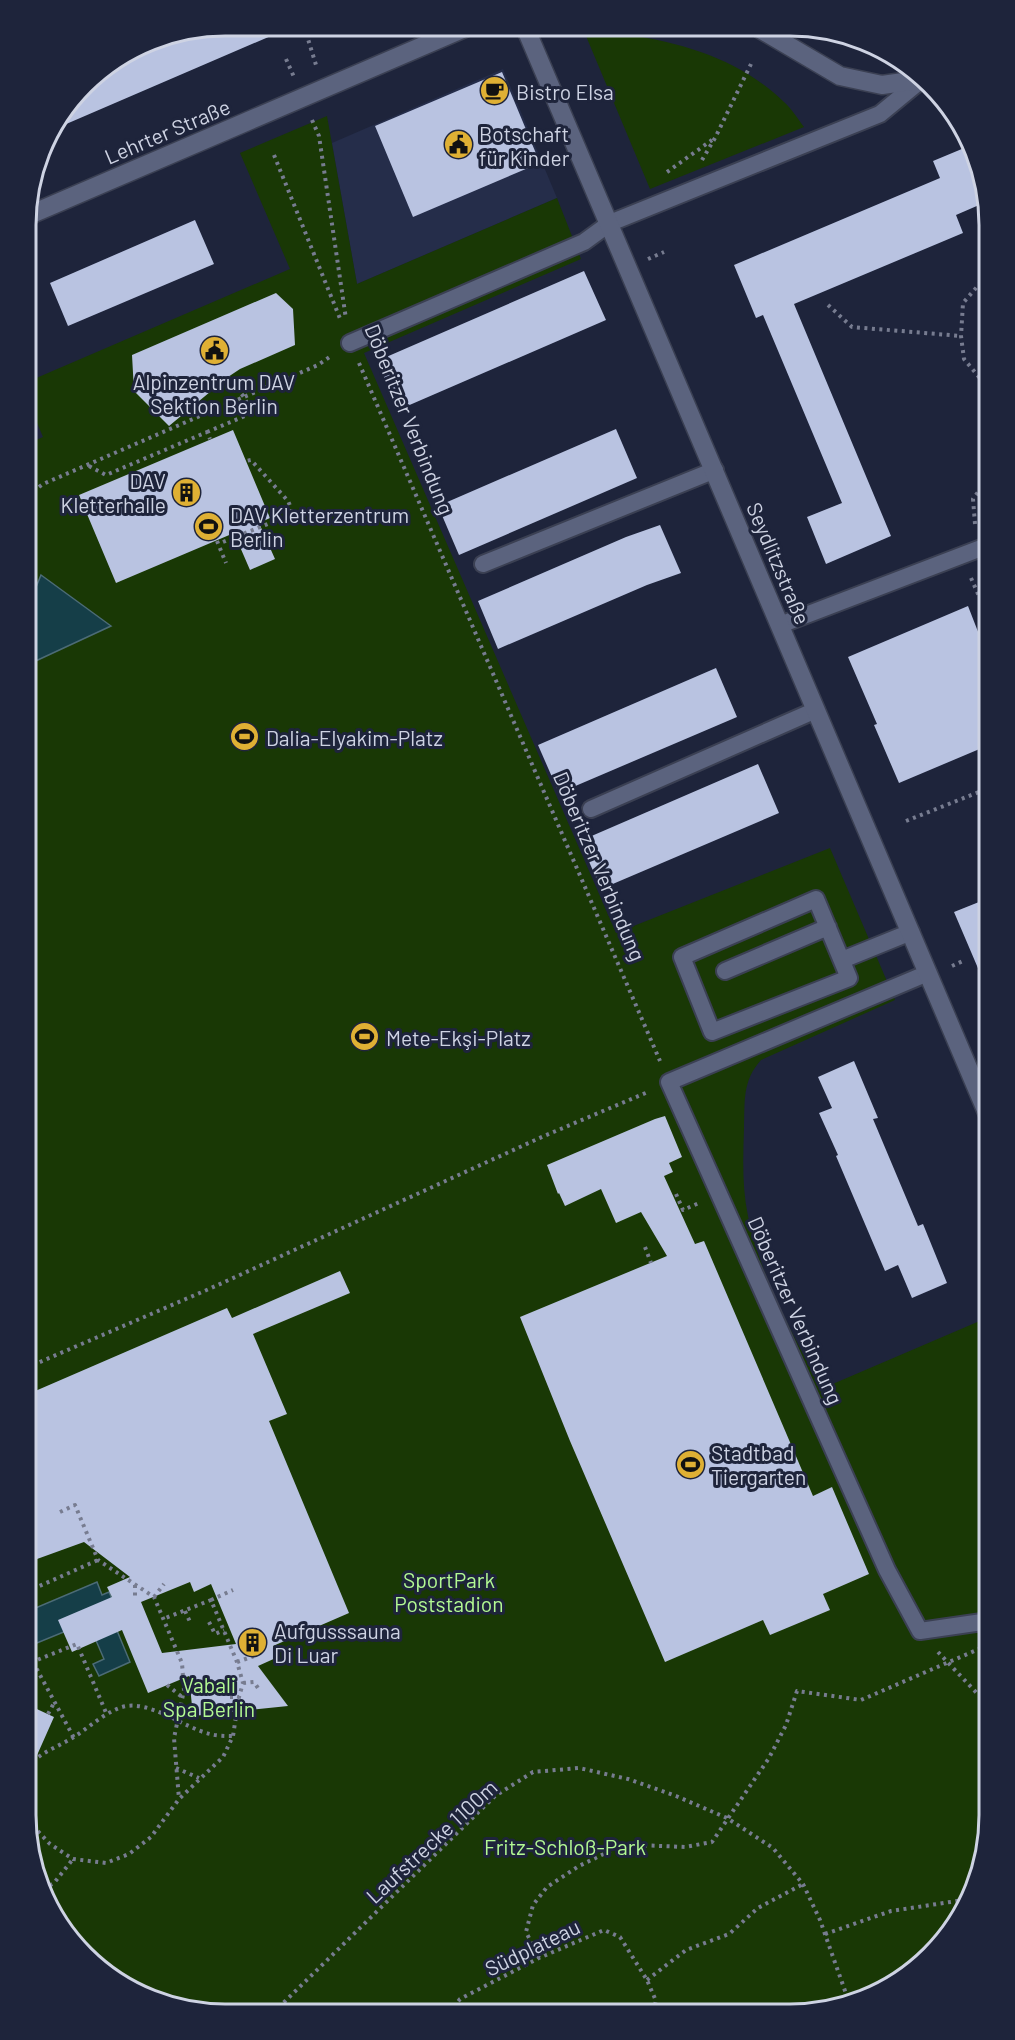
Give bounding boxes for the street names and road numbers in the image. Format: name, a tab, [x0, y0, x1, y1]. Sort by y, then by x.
street label: Lehrter Straße	[100, 93, 234, 169]
street label: Döberitzer Verbindung	[360, 320, 460, 518]
street label: Seydlitzstraße	[742, 498, 816, 628]
street label: Döberitzer Verbindung	[549, 768, 651, 964]
street label: Döberitzer Verbindung	[743, 1212, 849, 1408]
street label: Laufstrecke 1100m	[360, 1774, 502, 1908]
street label: Südplateau	[480, 1913, 584, 1981]

